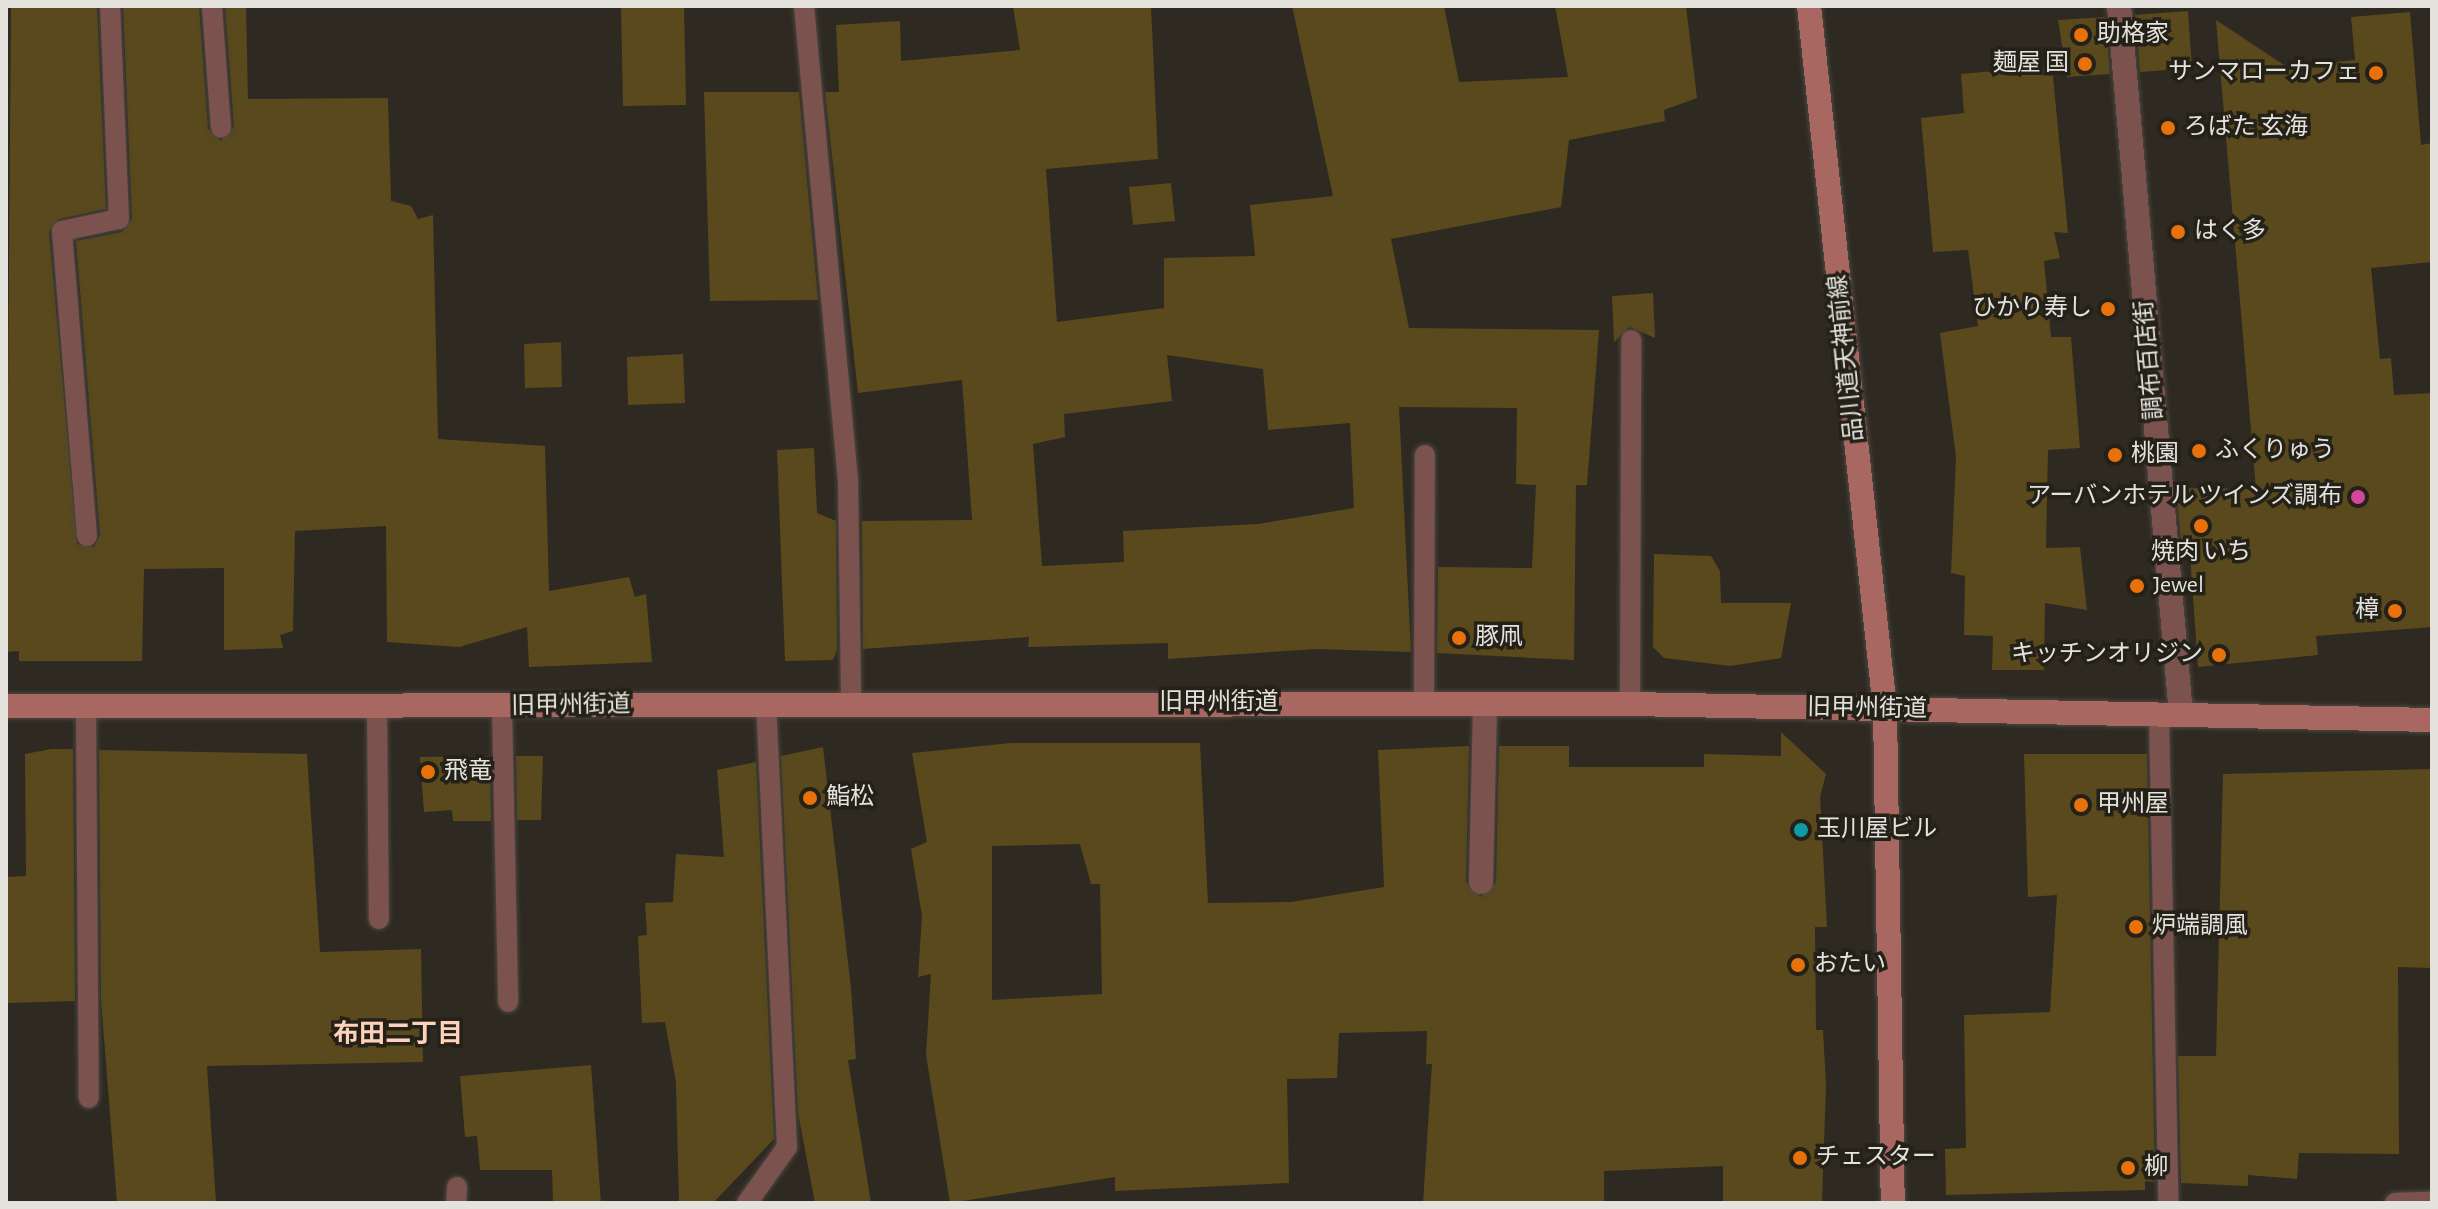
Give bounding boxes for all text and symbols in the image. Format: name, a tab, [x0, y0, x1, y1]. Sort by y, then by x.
place label: 助格家	[2097, 21, 2169, 49]
marker: 助格家	[2072, 26, 2090, 44]
place label: 麺屋 国	[1993, 50, 2069, 78]
marker: 麺屋 国	[2076, 55, 2094, 73]
place label: サンマローカフェ	[2168, 59, 2360, 87]
marker: サンマローカフェ	[2367, 64, 2385, 82]
place label: ろばた 玄海	[2184, 114, 2308, 142]
marker: ろばた 玄海	[2159, 119, 2177, 137]
place label: はく多	[2194, 218, 2266, 246]
marker: はく多	[2169, 223, 2187, 241]
street label: 品川道天神前線	[1824, 273, 1870, 443]
place label: ひかり寿し	[1972, 295, 2092, 323]
street label: 調布百店街	[2130, 299, 2170, 421]
marker: ひかり寿し	[2099, 300, 2117, 318]
place label: ふくりゅう	[2215, 437, 2335, 465]
place label: 桃園	[2131, 441, 2179, 469]
marker: ふくりゅう	[2190, 442, 2208, 460]
marker: 桃園	[2106, 446, 2124, 464]
place label: アーバンホテル ツインズ調布	[2027, 483, 2342, 511]
marker: アーバンホテル ツインズ調布	[2349, 488, 2367, 506]
marker: 焼肉 いち	[2192, 517, 2210, 535]
place label: 焼肉 いち	[2151, 539, 2251, 567]
place label: Jewel	[2153, 572, 2204, 600]
marker: Jewel	[2128, 577, 2146, 595]
place label: 樟	[2355, 597, 2379, 625]
marker: 樟	[2386, 602, 2404, 620]
place label: 豚凧	[1475, 624, 1523, 652]
marker: 豚凧	[1450, 629, 1468, 647]
place label: キッチンオリジン	[2011, 641, 2203, 669]
marker: キッチンオリジン	[2210, 646, 2228, 664]
street label: 旧甲州街道	[1159, 689, 1279, 717]
street label: 旧甲州街道	[511, 691, 631, 721]
street label: 旧甲州街道	[1807, 694, 1927, 724]
place label: 飛竜	[444, 758, 492, 786]
marker: 飛竜	[419, 763, 437, 781]
place label: 鮨松	[826, 784, 874, 812]
marker: 鮨松	[801, 789, 819, 807]
place label: 甲州屋	[2097, 791, 2169, 819]
marker: 甲州屋	[2072, 796, 2090, 814]
place label: 玉川屋ビル	[1817, 816, 1937, 844]
marker: 玉川屋ビル	[1792, 821, 1810, 839]
place label: 炉端調風	[2152, 913, 2248, 941]
marker: 炉端調風	[2127, 918, 2145, 936]
place label: おたい	[1814, 951, 1886, 979]
marker: おたい	[1789, 956, 1807, 974]
district label: 布田二丁目	[333, 1019, 463, 1051]
place label: チェスター	[1816, 1144, 1936, 1172]
marker: チェスター	[1791, 1149, 1809, 1167]
place label: 柳	[2144, 1154, 2168, 1182]
marker: 柳	[2119, 1159, 2137, 1177]

